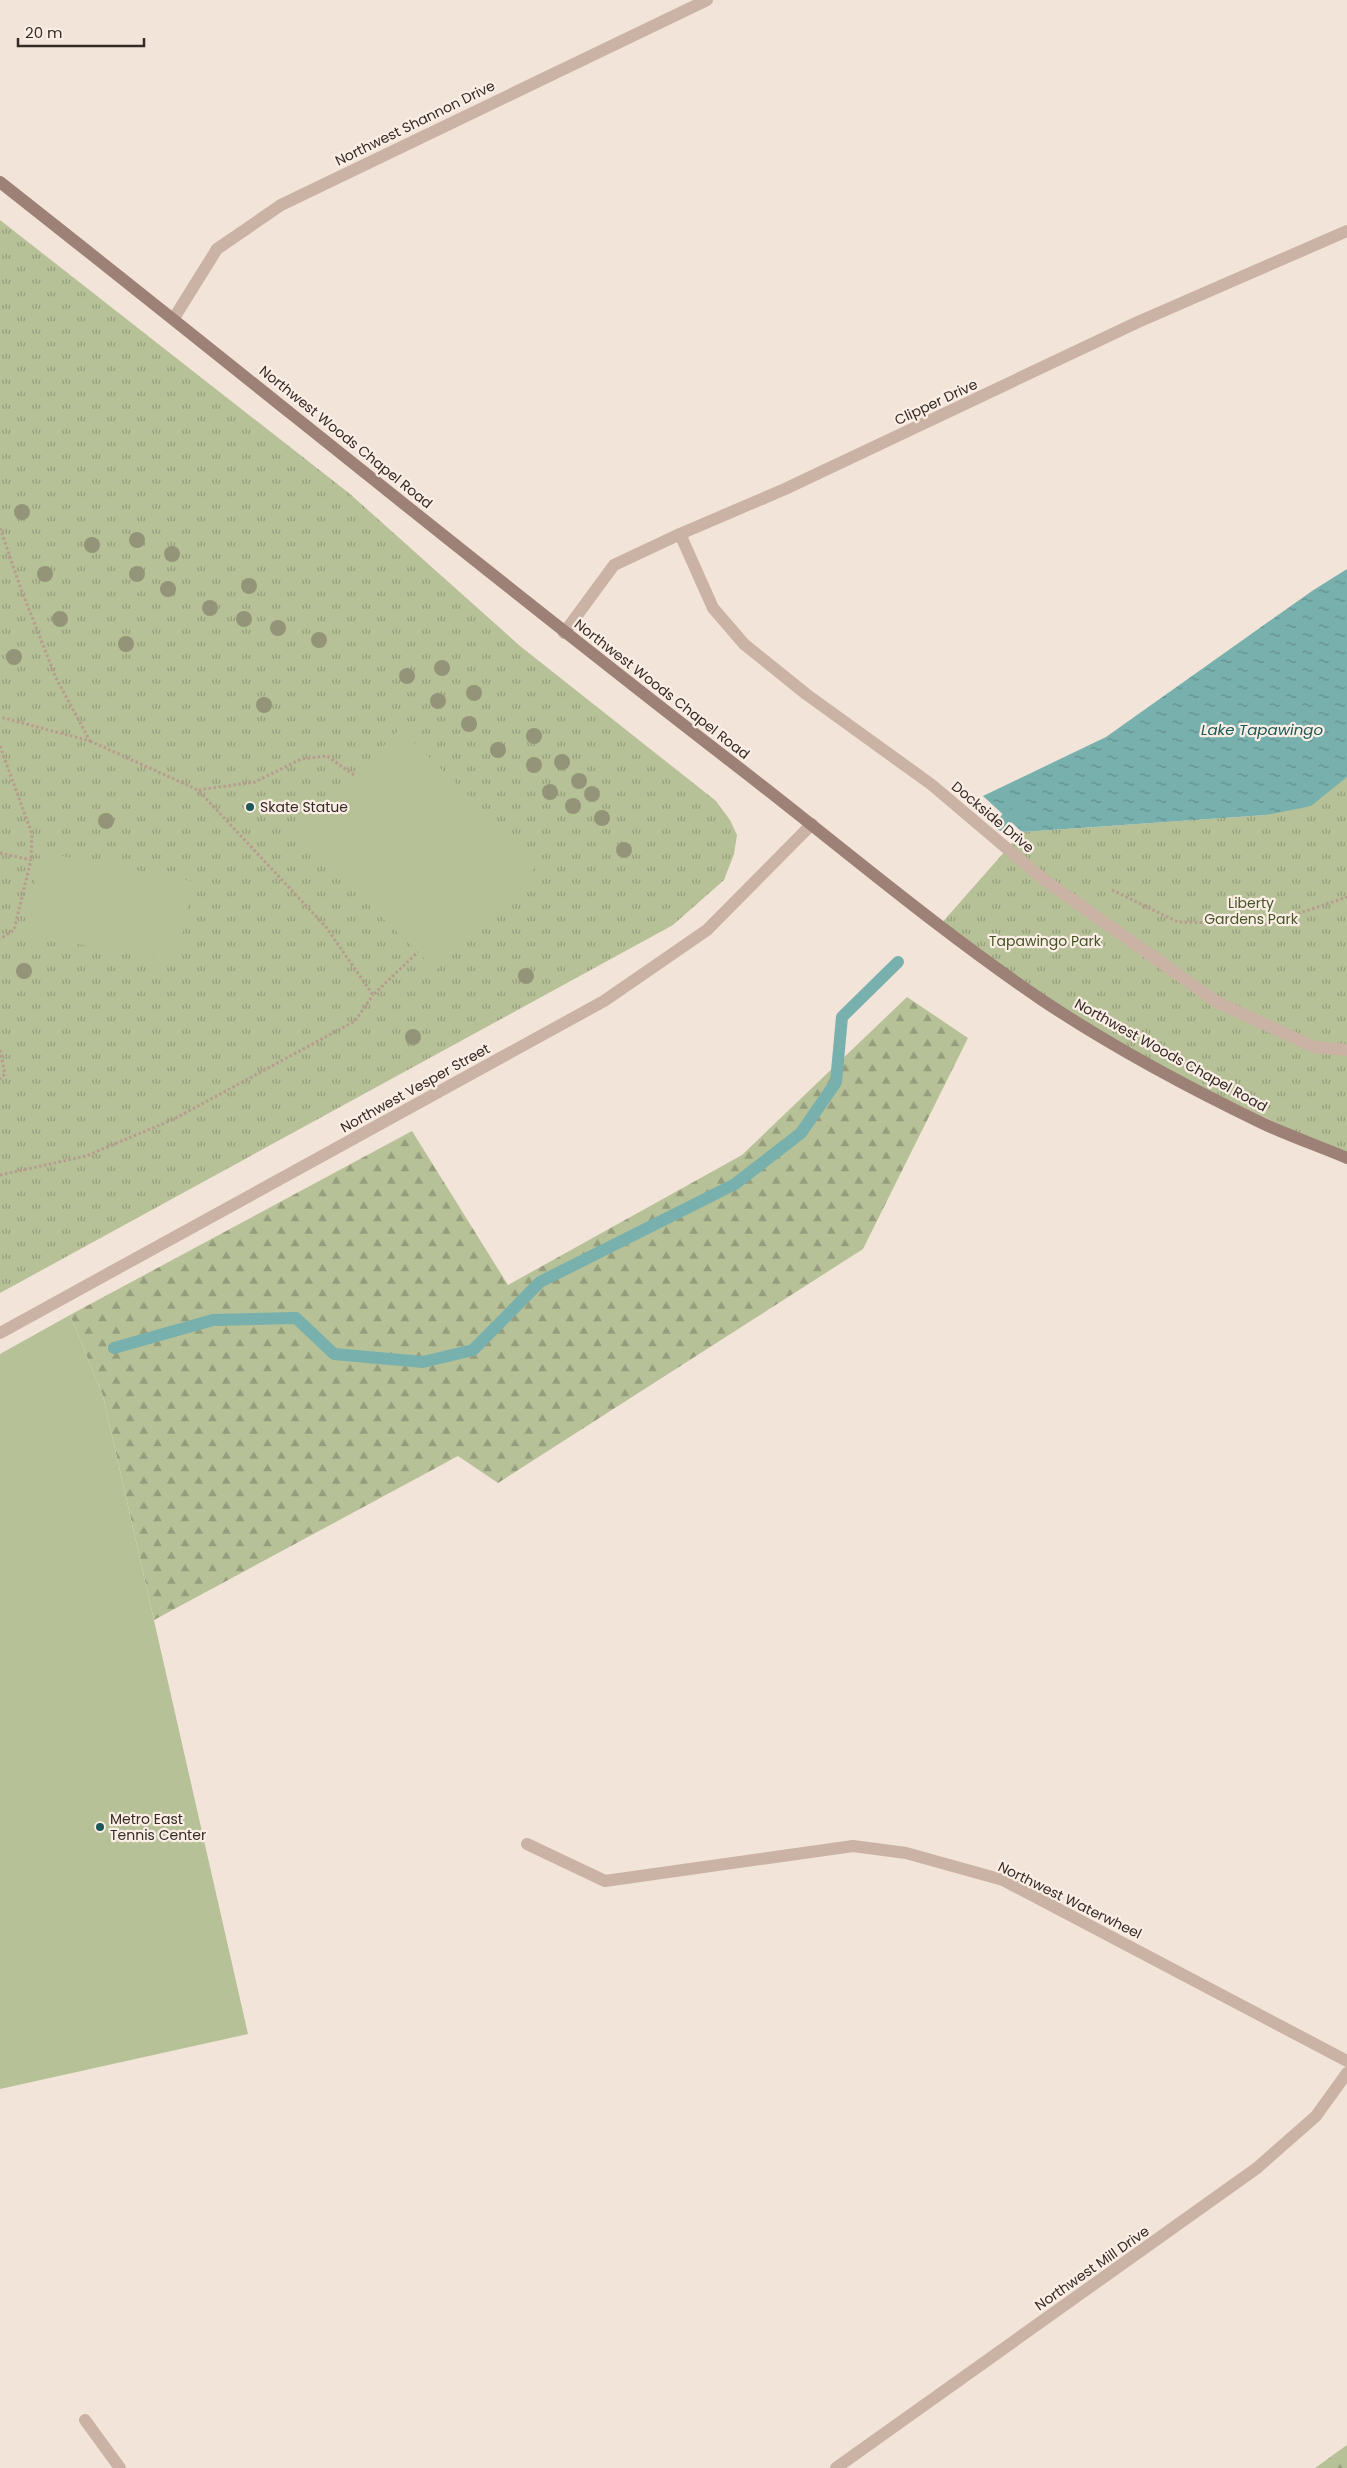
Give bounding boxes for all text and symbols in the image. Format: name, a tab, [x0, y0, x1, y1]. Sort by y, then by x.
scale bar	[18, 15, 144, 47]
text: 20 m	[25, 22, 63, 43]
street label: Northwest Shannon Drive	[332, 75, 499, 170]
street label: Northwest Woods Chapel Road	[255, 361, 437, 513]
street label: Clipper Drive	[891, 374, 981, 430]
street label: Northwest Woods Chapel Road	[570, 614, 754, 764]
water label: Lake Tapawingo	[1201, 719, 1323, 740]
street label: Dockside Drive	[947, 776, 1039, 858]
place label: Skate Statue	[260, 797, 348, 817]
marker: Skate Statue	[244, 801, 256, 813]
park label: Liberty Gardens Park	[1204, 893, 1299, 929]
park label: Tapawingo Park	[989, 931, 1102, 951]
street label: Northwest Woods Chapel Road	[1071, 994, 1271, 1116]
street label: Northwest Vesper Street	[337, 1039, 493, 1137]
place label: Metro East Tennis Center	[110, 1809, 206, 1845]
marker: Metro East Tennis Center	[94, 1821, 106, 1833]
street label: Northwest Waterwheel	[995, 1856, 1145, 1944]
street label: Northwest Mill Drive	[1031, 2221, 1154, 2315]

